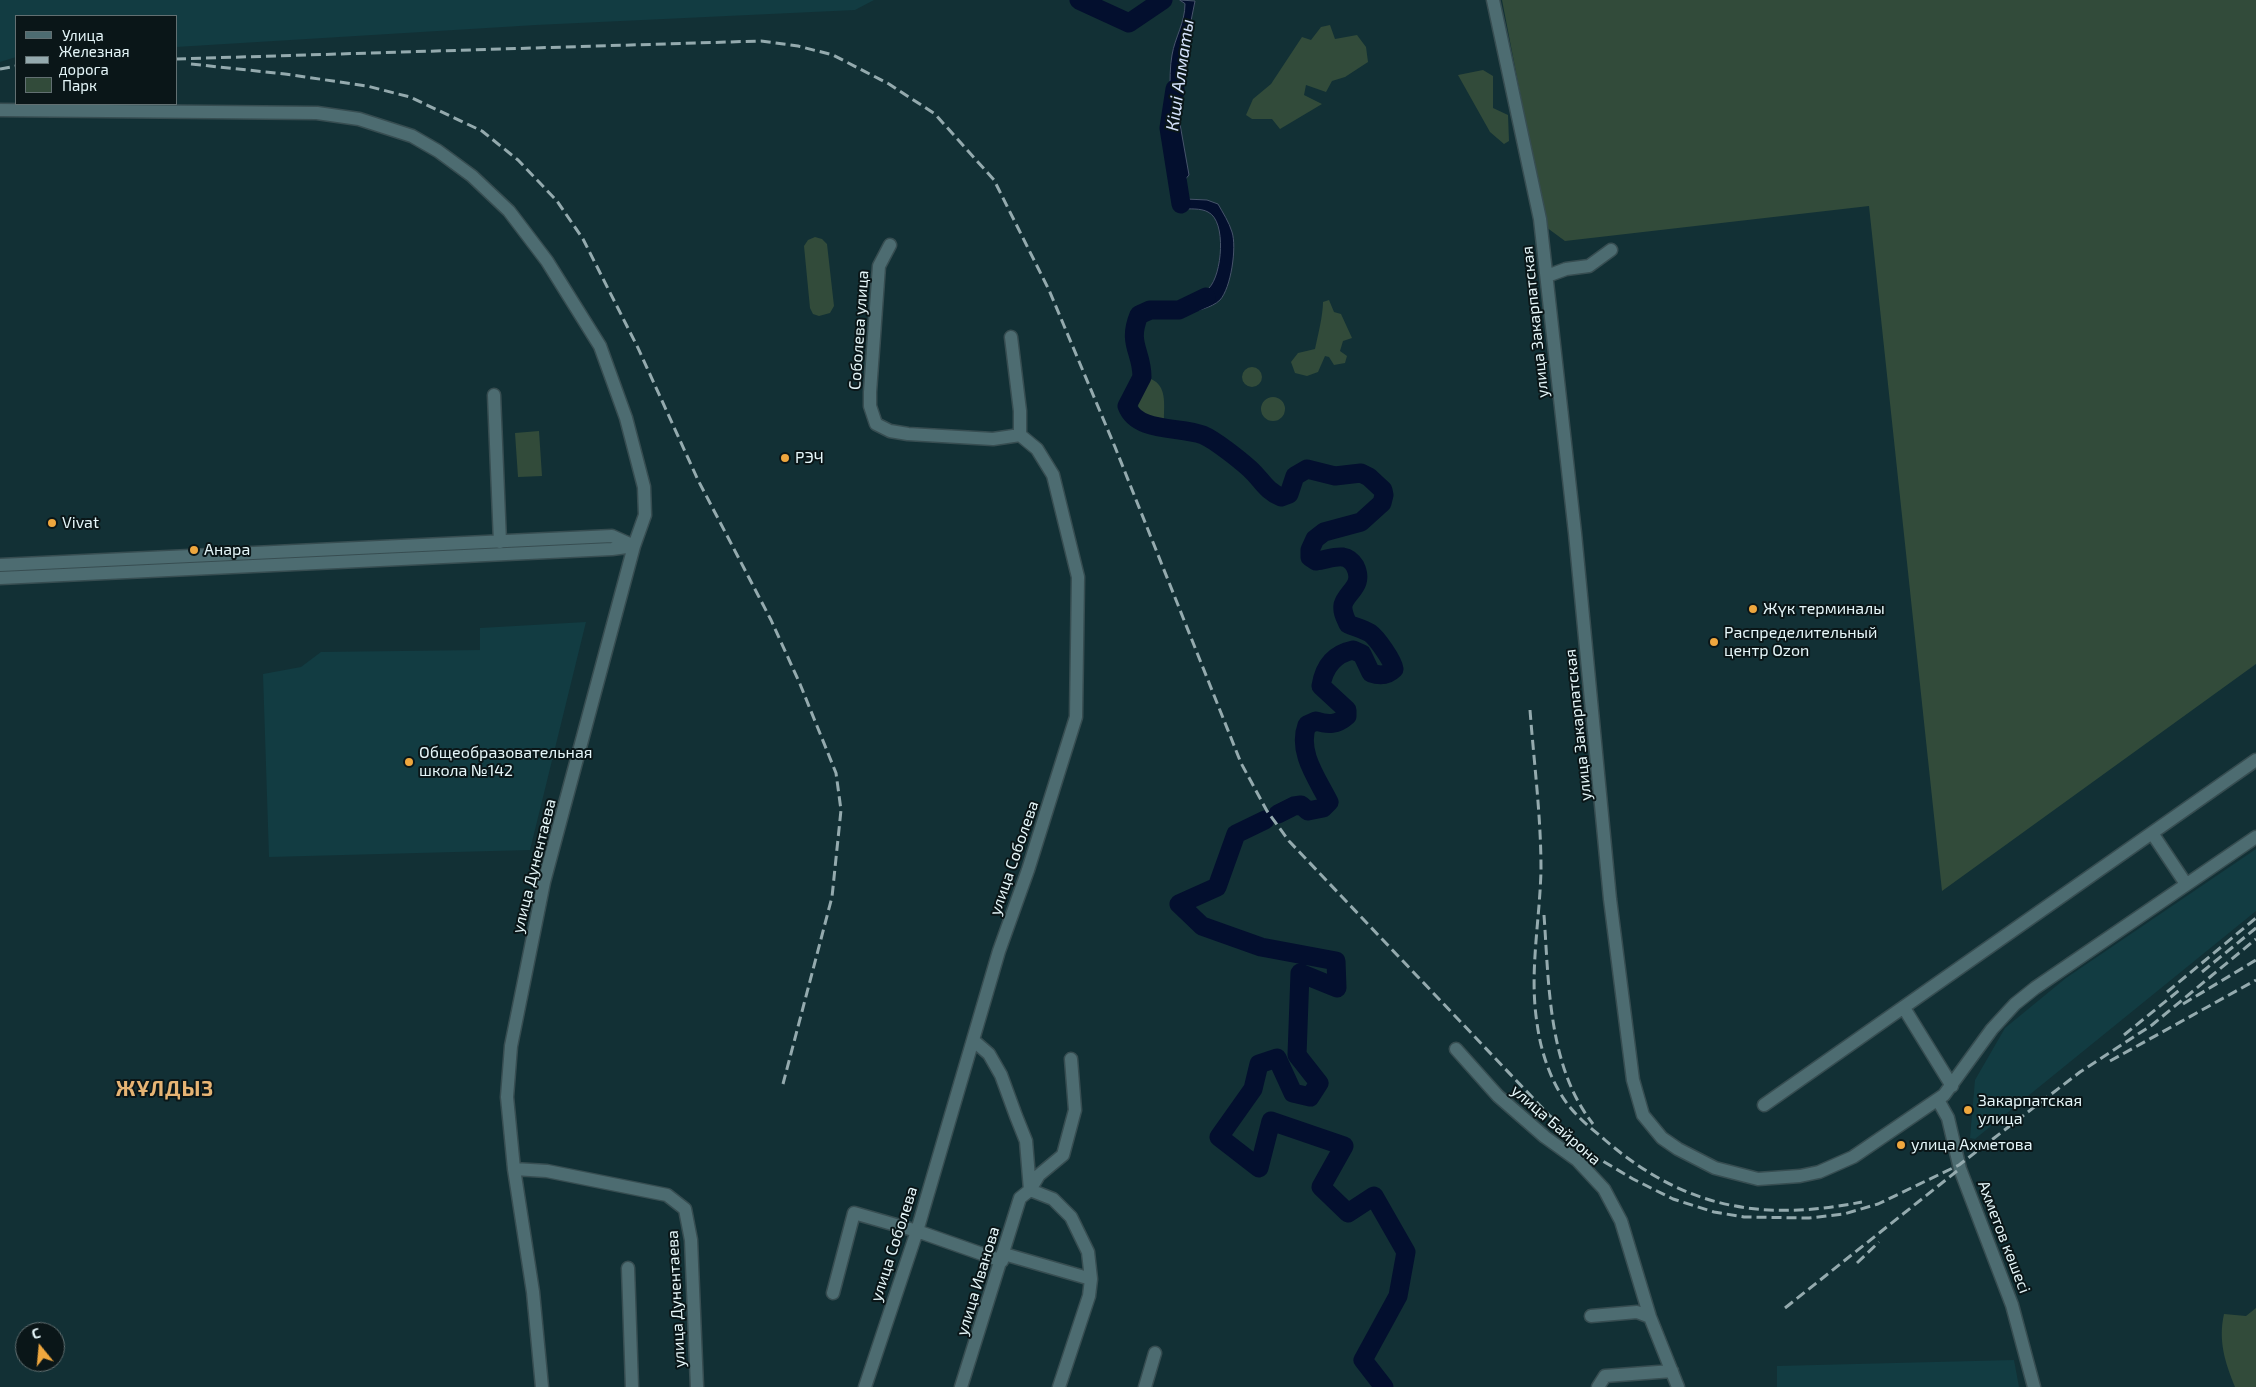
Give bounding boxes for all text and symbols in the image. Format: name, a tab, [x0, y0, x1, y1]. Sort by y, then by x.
legend	[15, 15, 178, 105]
water label: Кіші Алматы	[1161, 18, 1199, 132]
text: Улица	[62, 26, 104, 44]
text: Железная дорога	[59, 42, 130, 78]
text: Парк	[62, 76, 97, 94]
street label: улица Закарпатская	[1517, 245, 1553, 399]
street label: Соболева улица	[845, 270, 873, 390]
place label: РЭЧ	[795, 448, 824, 468]
marker: РЭЧ	[779, 452, 791, 464]
place label: Vivat	[62, 513, 99, 533]
marker: Vivat	[46, 517, 58, 529]
place label: Анара	[204, 540, 250, 560]
marker: Анара	[188, 544, 200, 556]
place label: Жүк терминалы	[1763, 599, 1885, 619]
marker: Жүк терминалы	[1747, 603, 1759, 615]
place label: Распределительный центр Ozon	[1724, 623, 1877, 661]
marker: Распределительный центр Ozon	[1708, 636, 1720, 648]
street label: улица Закарпатская	[1560, 648, 1596, 802]
place label: Общеобразовательная школа №142	[419, 743, 592, 781]
marker: Общеобразовательная школа №142	[403, 756, 415, 768]
street label: улица Дунентаева	[508, 797, 560, 935]
street label: улица Соболева	[985, 798, 1043, 918]
district label: ЖҰЛДЫЗ	[115, 1076, 215, 1102]
street label: улица Байрона	[1507, 1081, 1605, 1169]
place label: Закарпатская улица	[1978, 1091, 2082, 1129]
marker: Закарпатская улица	[1962, 1104, 1974, 1116]
place label: улица Ахметова	[1911, 1135, 2032, 1155]
marker: улица Ахметова	[1895, 1139, 1907, 1151]
street label: Ахметов көшесі	[1974, 1178, 2034, 1296]
street label: улица Соболева	[866, 1184, 922, 1304]
street label: улица Иванова	[952, 1224, 1004, 1338]
street label: улица Дунентаева	[663, 1230, 689, 1368]
north arrow	[15, 1322, 65, 1372]
text: С	[29, 1324, 42, 1342]

